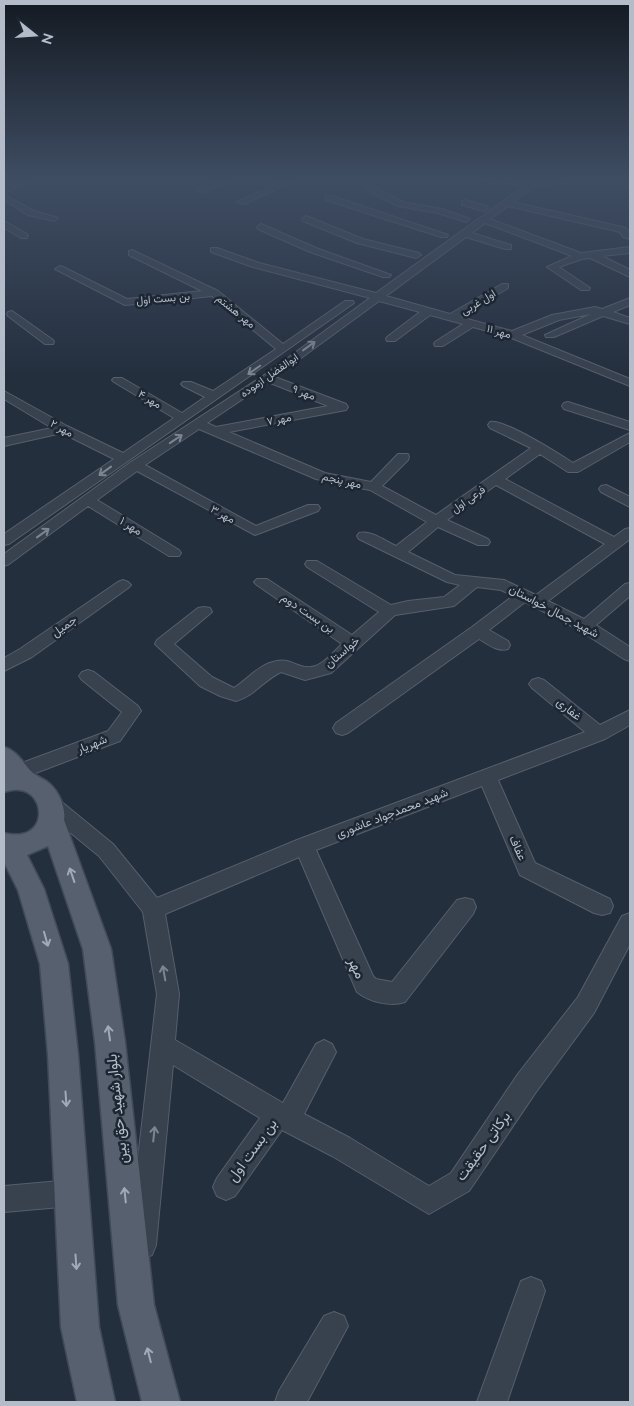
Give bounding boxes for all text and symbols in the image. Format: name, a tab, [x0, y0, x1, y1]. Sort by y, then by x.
north arrow	[10, 10, 60, 60]
text: N	[38, 31, 57, 46]
street label: اول غربی	[458, 287, 498, 318]
street label: بن بست اول	[136, 290, 191, 307]
street label: مهر هشتم	[213, 292, 258, 332]
street label: مهر ۱۱	[485, 322, 513, 341]
one-way arrow	[302, 341, 316, 351]
street label: ابوالفضل ازموده	[238, 351, 301, 400]
one-way arrow	[247, 365, 261, 375]
street label: مهر ۹	[290, 382, 317, 403]
street label: مهر ۴	[136, 387, 164, 411]
street label: مهر ۷	[266, 411, 293, 428]
street label: مهر ۲	[48, 417, 76, 440]
one-way arrow	[169, 434, 183, 444]
one-way arrow	[98, 466, 112, 476]
street label: مهر پنجم	[321, 470, 363, 492]
street label: فرعی اول	[449, 483, 488, 516]
street label: مهر ۳	[208, 503, 237, 526]
street label: مهر ۱	[117, 514, 145, 539]
one-way arrow	[36, 528, 50, 538]
street label: شهید جمال خواستان	[506, 581, 601, 641]
street label: بن بست دوم	[278, 590, 337, 637]
street label: جمیل	[49, 612, 80, 641]
street label: خواستان	[322, 633, 363, 671]
street label: غفاری	[553, 695, 584, 724]
street label: شهریار	[74, 732, 109, 757]
street label: شهید محمدجواد عاشوری	[334, 785, 450, 842]
street label: عفاف	[506, 833, 530, 863]
one-way arrow	[67, 868, 76, 883]
one-way arrow	[42, 930, 52, 946]
street label: مهر	[344, 954, 370, 981]
one-way arrow	[159, 965, 169, 981]
one-way arrow	[103, 1025, 113, 1041]
street label: بلوار شهید حق بین	[102, 1053, 133, 1165]
one-way arrow	[61, 1091, 70, 1107]
street label: برکاتی حقیقت	[452, 1108, 515, 1185]
street label: بن بست اول	[223, 1115, 282, 1186]
one-way arrow	[149, 1127, 158, 1143]
one-way arrow	[120, 1187, 130, 1203]
one-way arrow	[72, 1253, 81, 1269]
one-way arrow	[144, 1347, 153, 1363]

